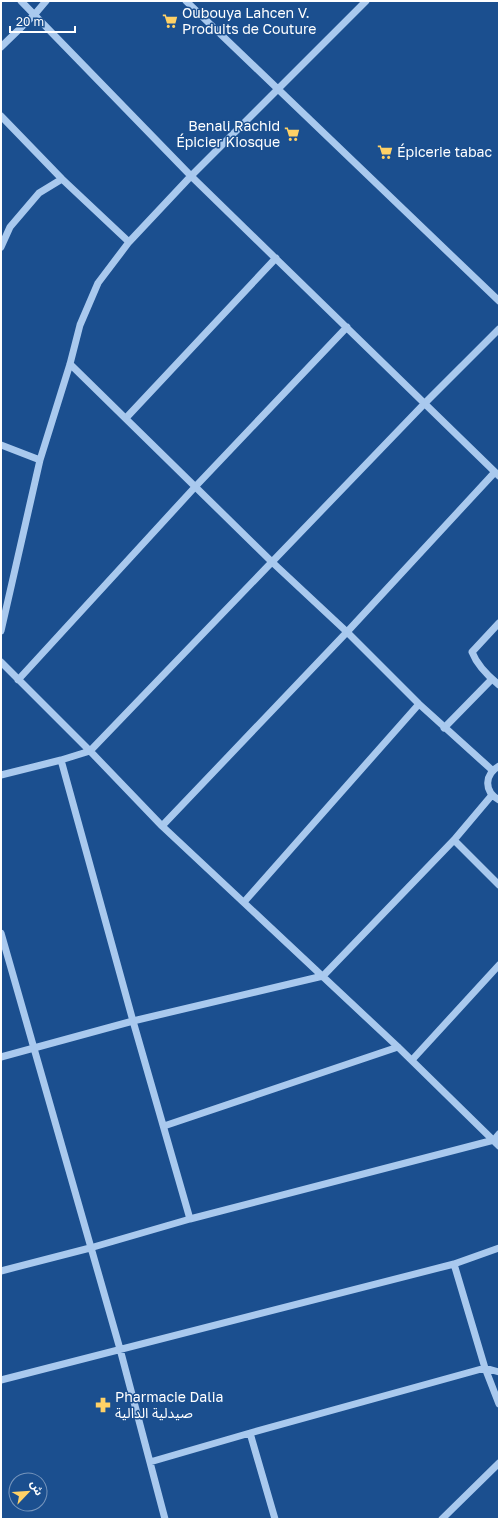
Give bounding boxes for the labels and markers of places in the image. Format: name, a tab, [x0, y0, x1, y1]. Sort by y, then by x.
place label: Oubouya Lahcen V. Produits de Couture	[182, 4, 316, 37]
supermarket icon: Oubouya Lahcen V. Produits de Couture	[161, 12, 179, 30]
place label: Benali Rachid Épicier Kiosque	[176, 117, 280, 150]
supermarket icon: Benali Rachid Épicier Kiosque	[283, 125, 301, 143]
supermarket icon: Épicerie tabac	[376, 143, 394, 161]
place label: Épicerie tabac	[397, 143, 493, 160]
place label: Pharmacie Dalia صيدلية الدالية	[115, 1388, 223, 1421]
pharmacy icon: Pharmacie Dalia صيدلية الدالية	[94, 1396, 112, 1414]

